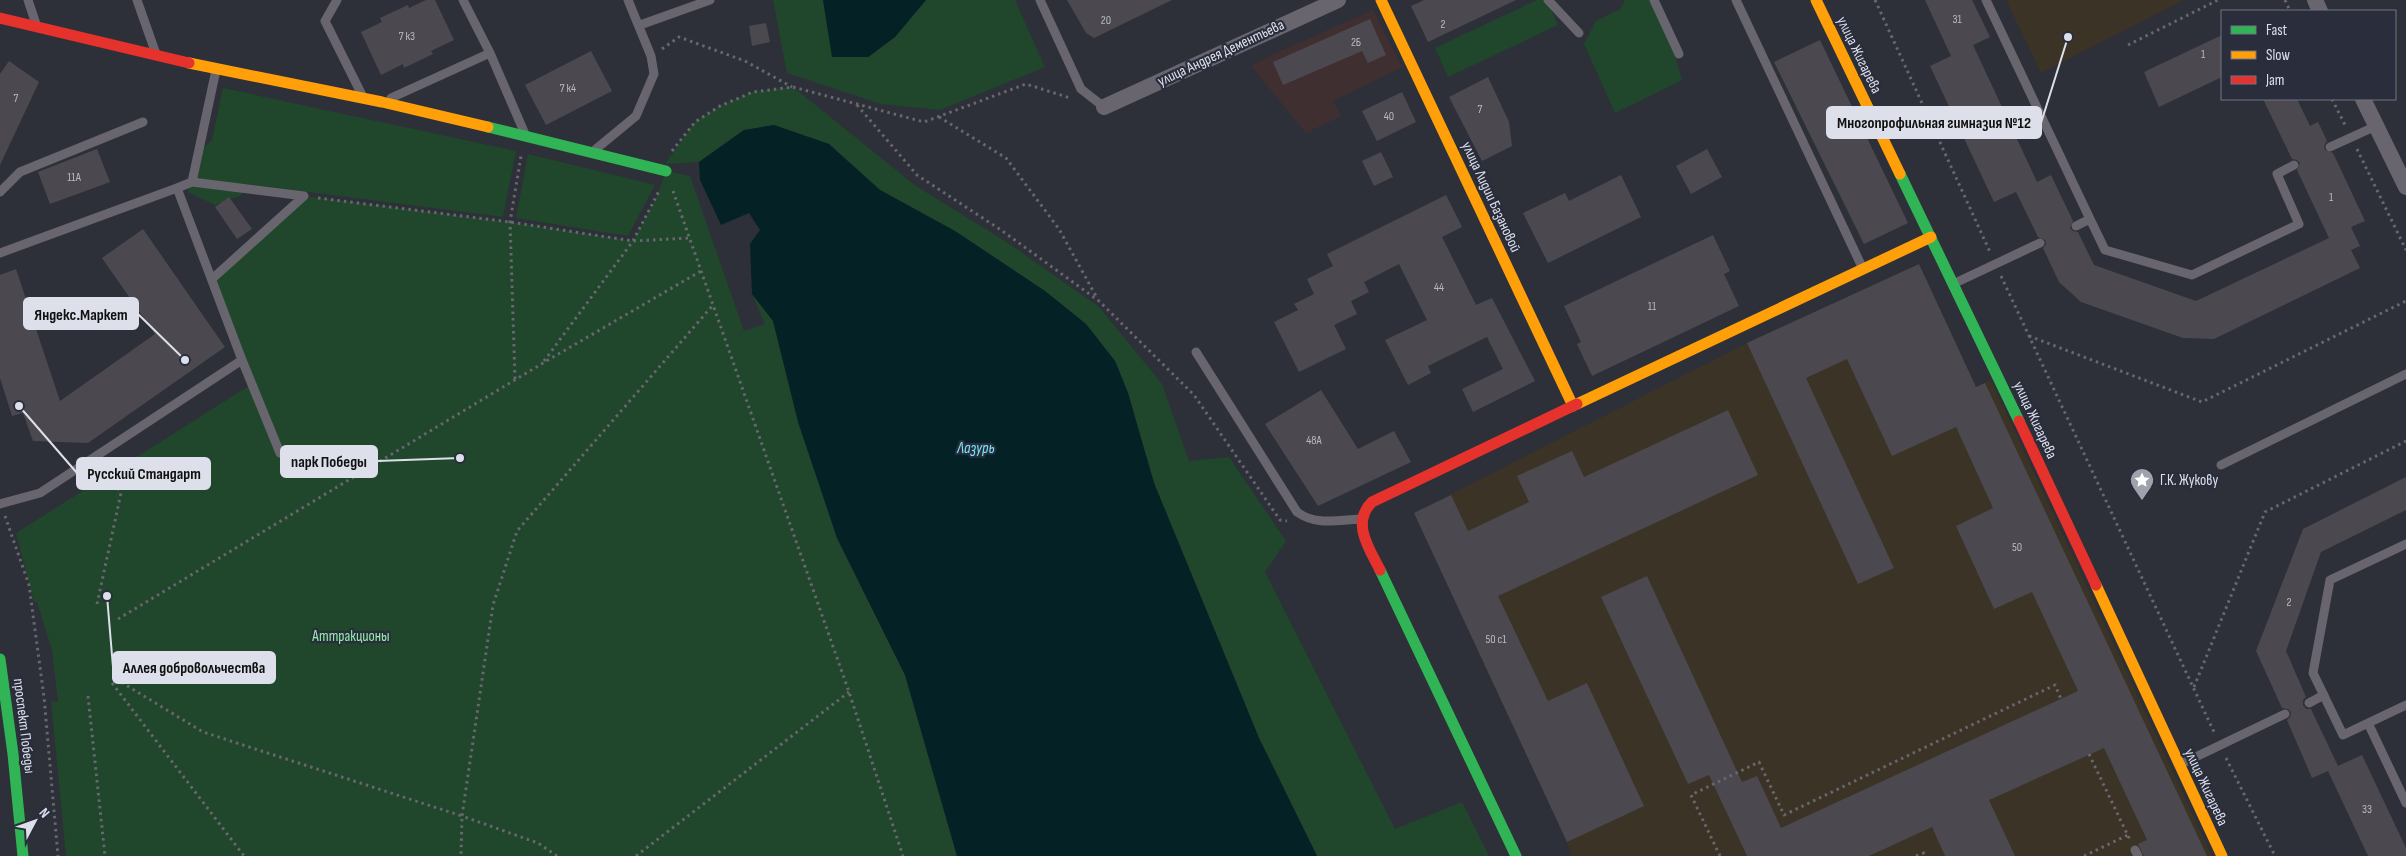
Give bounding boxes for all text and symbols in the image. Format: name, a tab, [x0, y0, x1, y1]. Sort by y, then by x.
legend	[2221, 10, 2396, 100]
house number: 31	[1952, 12, 1962, 27]
house number: 20	[1101, 13, 1111, 28]
street label: улица Жигарева	[1832, 13, 1886, 97]
street label: улица Андрея Дементьева	[1155, 15, 1288, 91]
house number: 2	[1441, 17, 1446, 32]
text: Fast	[2266, 21, 2288, 40]
house number: 7 к3	[399, 29, 415, 44]
house number: 2Б	[1351, 35, 1361, 50]
text: Slow	[2266, 46, 2290, 65]
house number: 1	[2201, 47, 2206, 62]
text: Jam	[2265, 71, 2284, 90]
house number: 7 к4	[560, 81, 576, 96]
house number: 7	[14, 91, 19, 106]
house number: 7	[1478, 102, 1483, 117]
callout: Многопрофильная гимназия №12	[1827, 107, 2041, 138]
house number: 40	[1384, 109, 1394, 124]
text: Многопрофильная гимназия №12	[1837, 114, 2031, 133]
street label: улица Лидии Базановой	[1457, 139, 1525, 255]
house number: 11А	[67, 170, 82, 185]
house number: 1	[2329, 190, 2334, 205]
house number: 44	[1434, 280, 1444, 295]
callout: Яндекс.Маркет	[24, 298, 138, 329]
house number: 11	[1648, 299, 1657, 314]
text: Яндекс.Маркет	[34, 306, 128, 325]
street label: улица Жигарева	[2009, 378, 2061, 462]
house number: 48А	[1306, 433, 1323, 448]
water label: Лазурь	[956, 439, 995, 458]
callout: парк Победы	[281, 446, 377, 477]
text: парк Победы	[291, 453, 367, 472]
callout: Русский Стандарт	[77, 458, 210, 489]
text: Русский Стандарт	[87, 465, 201, 484]
place icon: Г.К. Жукову	[2129, 467, 2155, 501]
place label: Г.К. Жукову	[2160, 471, 2218, 490]
house number: 50	[2012, 540, 2022, 555]
house number: 2	[2287, 595, 2292, 610]
park label: Аттракционы	[311, 627, 390, 646]
house number: 50 с1	[1485, 632, 1507, 647]
callout: Аллея добровольчества	[113, 652, 275, 683]
text: Аллея добровольчества	[122, 659, 265, 678]
street label: проспект Победы	[9, 677, 39, 775]
street label: улица Жигарева	[2180, 745, 2232, 829]
north arrow	[10, 796, 60, 846]
house number: 33	[2362, 802, 2372, 817]
text: N	[36, 804, 53, 821]

